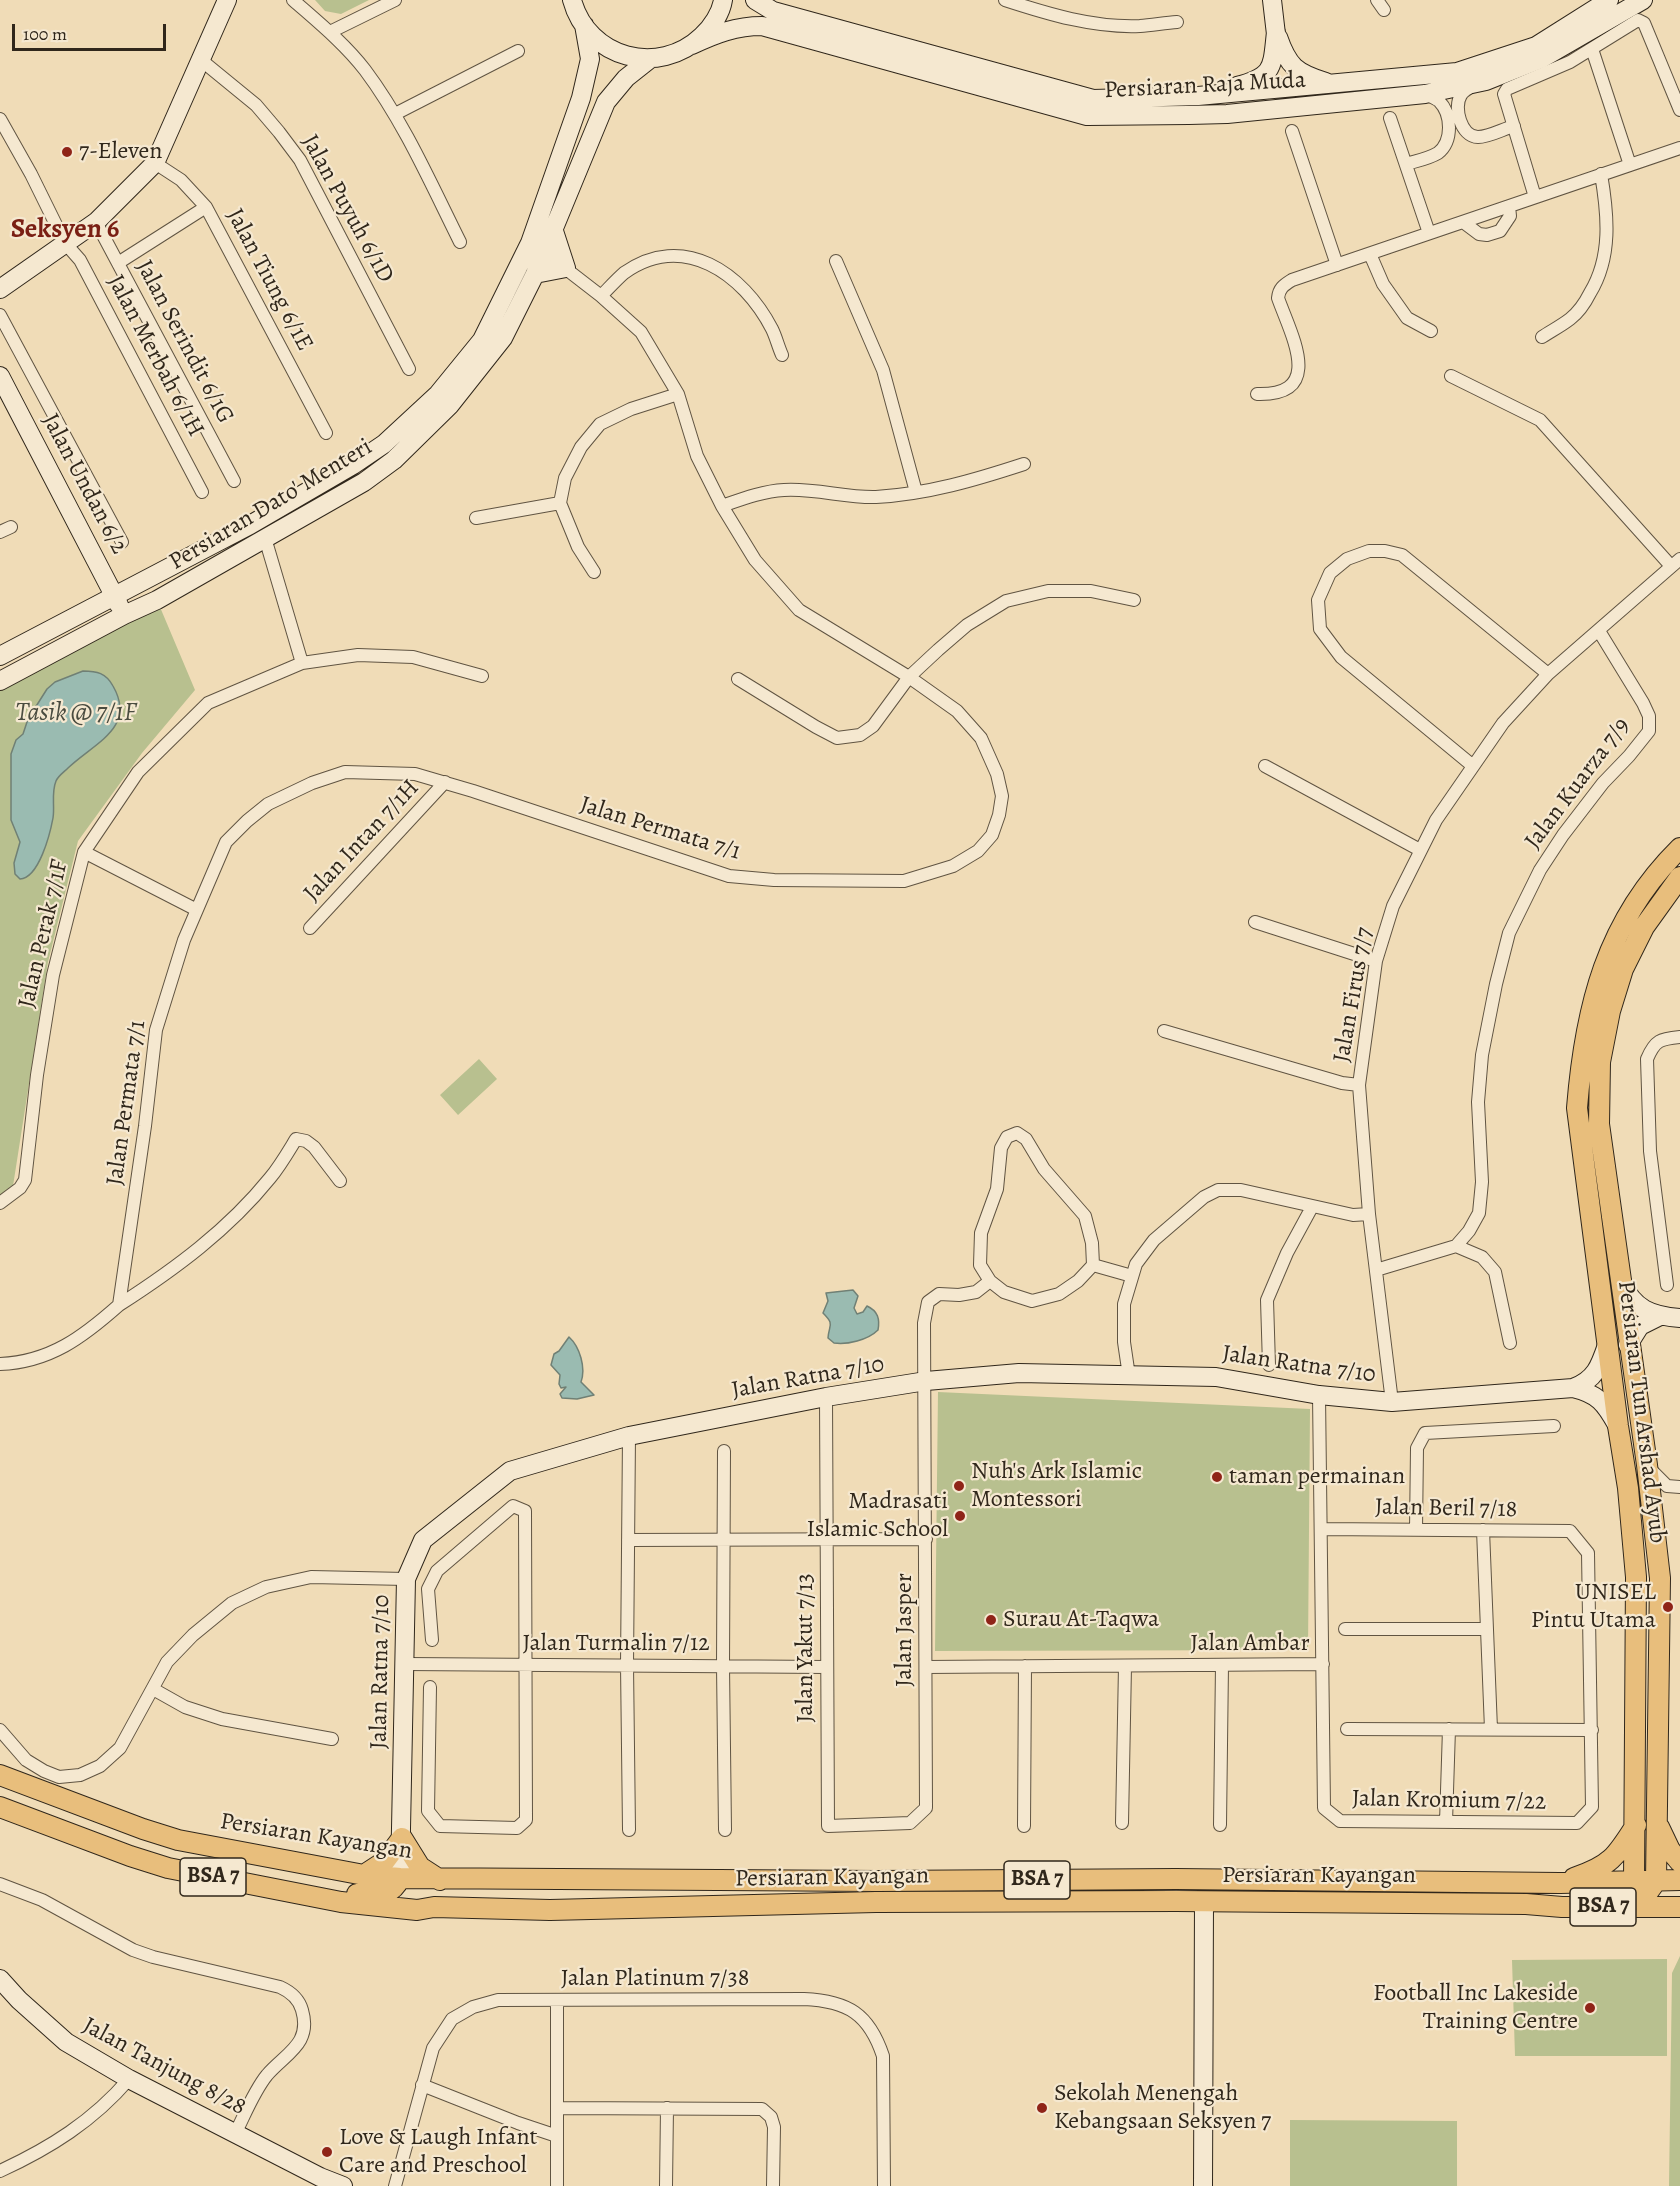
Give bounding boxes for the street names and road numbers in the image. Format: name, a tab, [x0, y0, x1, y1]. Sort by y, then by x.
street label: Persiaran Raja Muda	[1103, 66, 1307, 106]
street label: Jalan Puyuh 6/1D	[294, 130, 400, 288]
street label: Jalan Tiung 6/1E	[220, 204, 318, 356]
street label: Jalan Serindit 6/1G	[129, 255, 239, 429]
street label: Jalan Merbah 6/1H	[100, 270, 210, 442]
street label: Jalan Undan 6/2	[35, 409, 133, 559]
street label: Persiaran Dato' Menteri	[164, 433, 378, 577]
street label: Jalan Kuarza 7/9	[1519, 713, 1637, 855]
street label: Jalan Intan 7/1H	[298, 774, 426, 908]
street label: Jalan Permata 7/1	[576, 791, 744, 867]
street label: Jalan Perak 7/1F	[13, 857, 75, 1011]
street label: Jalan Firus 7/7	[1328, 925, 1380, 1065]
street label: Jalan Permata 7/1	[101, 1019, 153, 1187]
street label: Persiaran Tun Arshad Ayub	[1611, 1279, 1671, 1545]
street label: Jalan Ratna 7/10	[1220, 1340, 1378, 1390]
street label: Jalan Ratna 7/10	[729, 1350, 887, 1406]
street label: Jalan Beril 7/18	[1375, 1493, 1517, 1525]
street label: Jalan Yakut 7/13	[792, 1573, 820, 1723]
street label: Jalan Jasper	[891, 1573, 919, 1687]
street label: Jalan Ratna 7/10	[365, 1594, 397, 1750]
street label: Jalan Turmalin 7/12	[522, 1630, 710, 1658]
street label: Jalan Ambar	[1190, 1630, 1310, 1658]
street label: Jalan Kromium 7/22	[1352, 1785, 1546, 1817]
street label: Persiaran Kayangan	[218, 1808, 414, 1866]
road number: BSA 7	[180, 1858, 246, 1896]
road number: BSA 7	[1004, 1861, 1070, 1899]
street label: Persiaran Kayangan	[735, 1862, 929, 1894]
street label: Persiaran Kayangan	[1222, 1862, 1416, 1890]
road number: BSA 7	[1570, 1888, 1636, 1926]
street label: Jalan Platinum 7/38	[561, 1965, 749, 1993]
street label: Jalan Tanjung 8/28	[77, 2012, 251, 2122]

